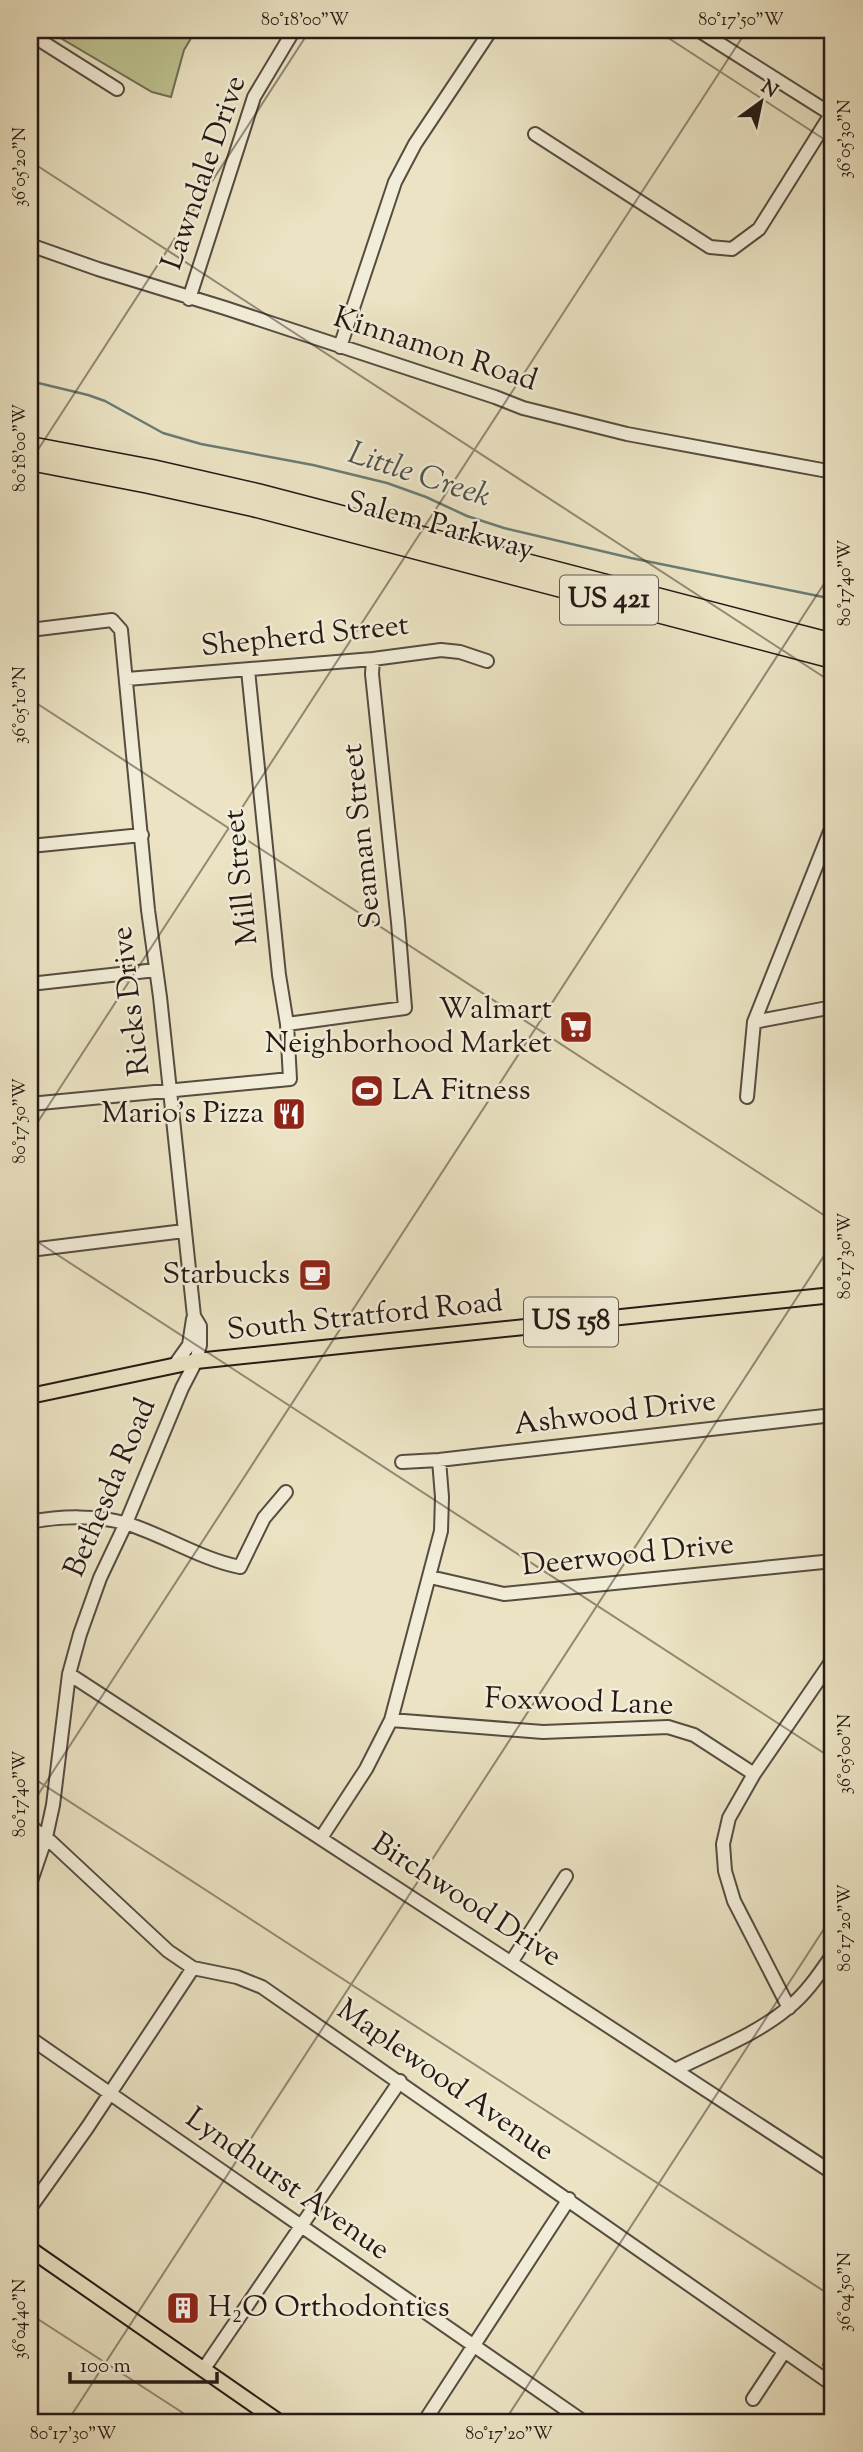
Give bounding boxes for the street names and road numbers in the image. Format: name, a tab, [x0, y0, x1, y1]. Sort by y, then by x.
street label: Lawndale Drive	[152, 70, 258, 276]
street label: Kinnamon Road	[328, 297, 543, 403]
street label: Salem Parkway	[341, 481, 539, 573]
road number: US 421	[560, 576, 658, 624]
street label: Shepherd Street	[199, 605, 411, 669]
street label: Seaman Street	[332, 741, 394, 931]
street label: Mill Street	[213, 807, 271, 947]
street label: Ricks Drive	[102, 924, 162, 1078]
street label: South Stratford Road	[225, 1281, 505, 1353]
road number: US 158	[524, 1298, 618, 1346]
street label: Ashwood Drive	[511, 1380, 719, 1448]
street label: Bethesda Road	[54, 1392, 168, 1584]
street label: Deerwood Drive	[520, 1523, 736, 1589]
street label: Foxwood Lane	[484, 1678, 674, 1728]
street label: Birchwood Drive	[362, 1823, 570, 1979]
street label: Maplewood Avenue	[327, 1990, 563, 2172]
street label: Lyndhurst Avenue	[176, 2098, 398, 2272]

